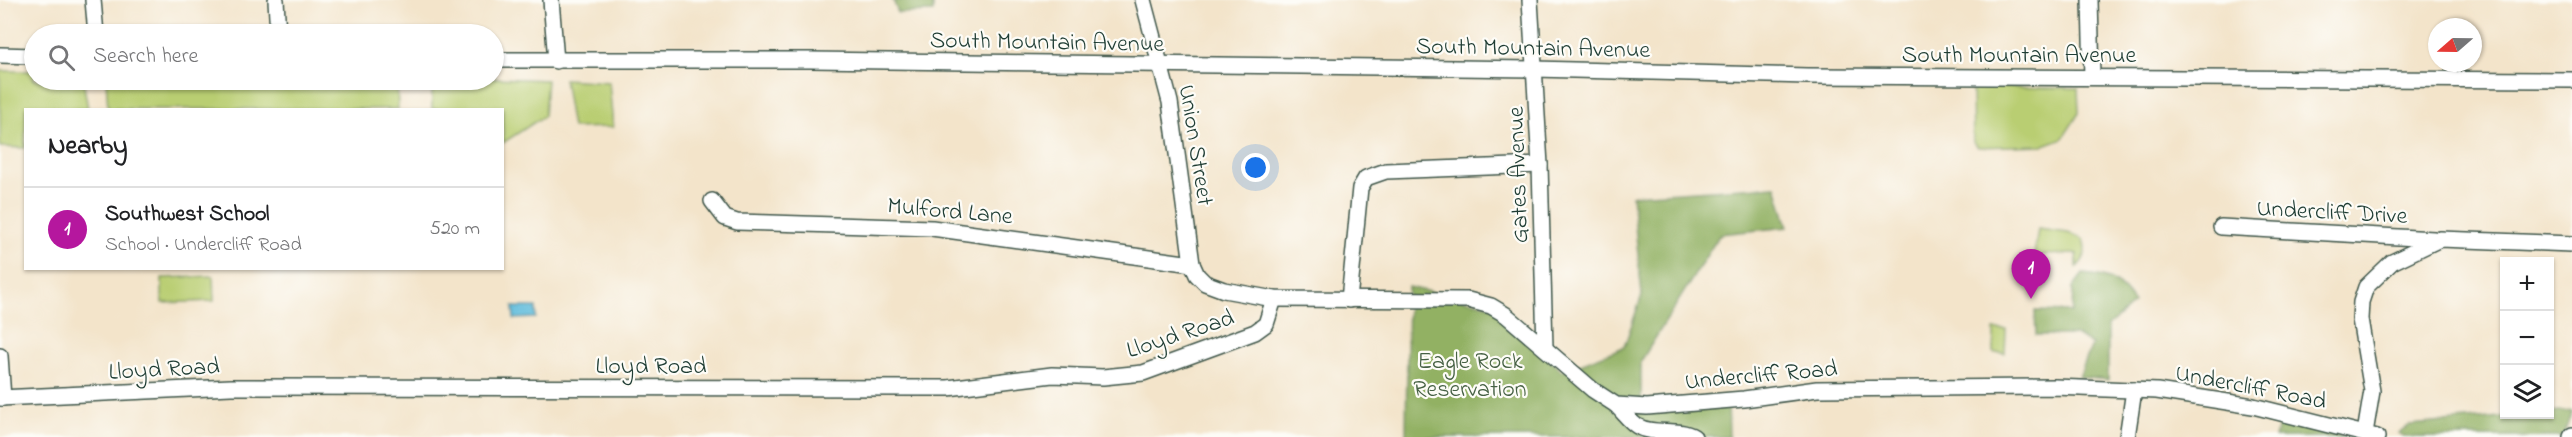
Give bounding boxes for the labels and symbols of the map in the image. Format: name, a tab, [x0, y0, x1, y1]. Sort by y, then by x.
north arrow	[2428, 18, 2482, 72]
street label: South Mountain Avenue	[929, 24, 1165, 63]
street label: South Mountain Avenue	[1415, 30, 1651, 69]
street label: South Mountain Avenue	[1902, 39, 2136, 74]
street label: Union Street	[1168, 82, 1221, 208]
street label: Gates Avenue	[1500, 106, 1539, 244]
your location	[1241, 153, 1270, 182]
street label: Mulford Lane	[886, 190, 1014, 235]
street label: Undercliff Drive	[2256, 192, 2408, 235]
pin: 1	[2012, 250, 2050, 299]
street label: Lloyd Road	[1123, 301, 1240, 370]
park label: Eagle Rock Reservation	[1413, 345, 1527, 408]
street label: Lloyd Road	[108, 350, 221, 392]
street label: Lloyd Road	[595, 350, 707, 386]
street label: Undercliff Road	[1683, 352, 1840, 401]
street label: Undercliff Road	[2172, 357, 2330, 420]

